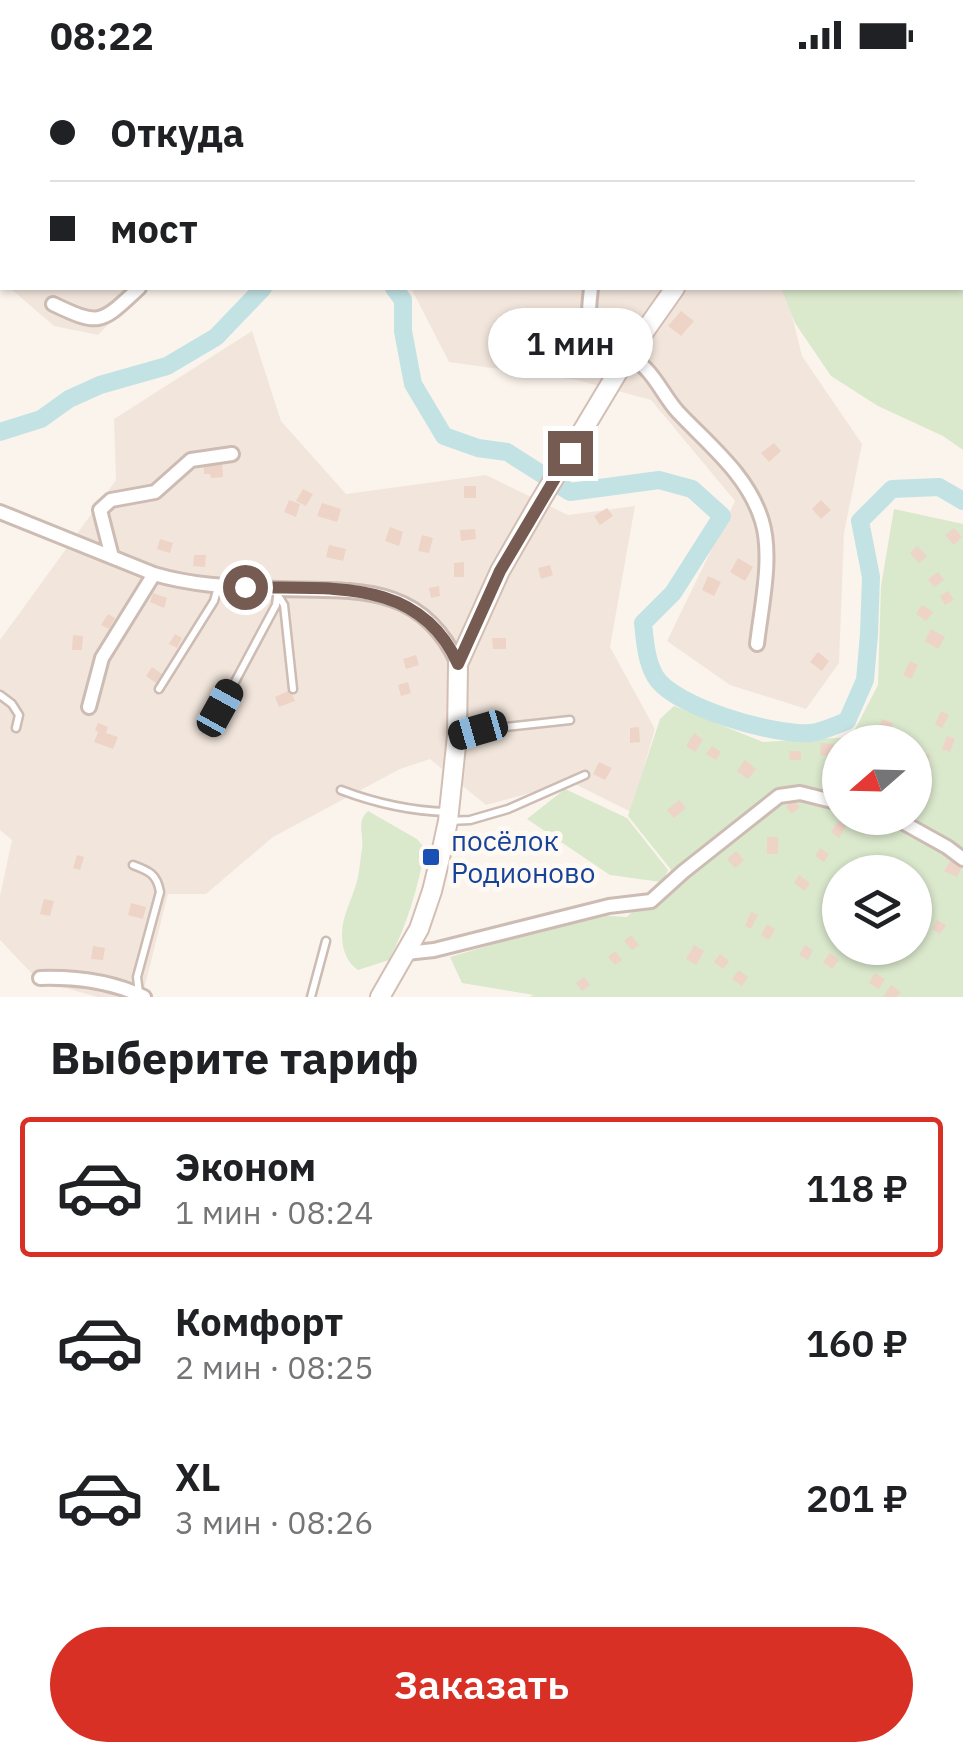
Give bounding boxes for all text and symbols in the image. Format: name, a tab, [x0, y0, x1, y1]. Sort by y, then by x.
text: 08:22	[50, 11, 154, 60]
text: Откуда	[110, 108, 244, 157]
text: мост	[110, 204, 198, 253]
callout: 1 мин	[488, 308, 652, 378]
text: 1 мин	[526, 322, 615, 364]
route end	[548, 431, 593, 476]
route start	[223, 565, 268, 610]
car	[192, 674, 248, 742]
car	[445, 707, 511, 753]
north arrow	[822, 725, 932, 835]
map controls	[822, 725, 932, 965]
place label: посёлок Родионово	[451, 822, 595, 891]
marker: посёлок Родионово	[420, 846, 442, 868]
button: layers	[822, 855, 932, 965]
text: Выберите тариф	[50, 1028, 419, 1086]
icon: car	[55, 1142, 145, 1232]
text: Эконом	[175, 1142, 316, 1191]
text: 118 ₽	[806, 1163, 908, 1212]
text: 1 мин · 08:24	[175, 1191, 373, 1233]
icon: car	[55, 1297, 145, 1387]
text: Комфорт	[175, 1297, 343, 1346]
text: 160 ₽	[806, 1318, 908, 1367]
text: 2 мин · 08:25	[175, 1346, 373, 1388]
icon: car	[55, 1452, 145, 1542]
text: XL	[175, 1452, 221, 1501]
text: 201 ₽	[806, 1473, 908, 1522]
text: 3 мин · 08:26	[175, 1501, 373, 1543]
button: Заказать	[50, 1627, 913, 1742]

